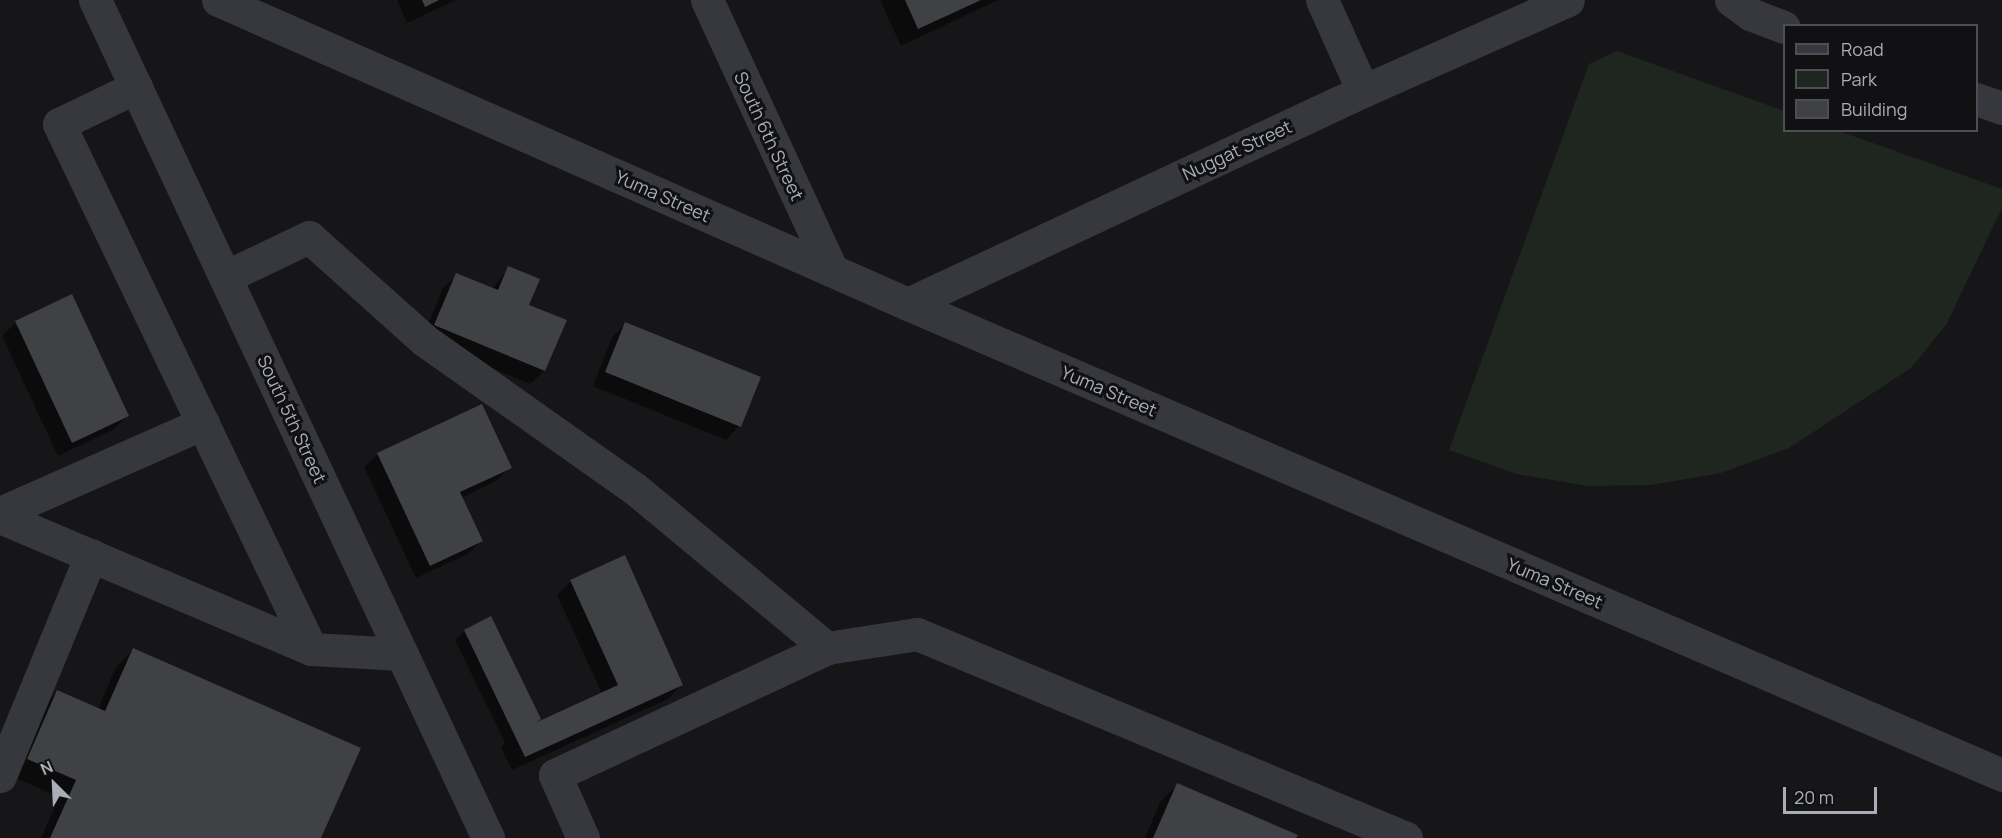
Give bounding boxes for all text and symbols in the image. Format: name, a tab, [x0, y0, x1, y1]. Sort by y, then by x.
legend	[1783, 24, 1978, 132]
text: Road	[1841, 37, 1884, 61]
text: Park	[1841, 67, 1877, 91]
street label: South 6th Street	[730, 68, 808, 204]
text: Building	[1841, 97, 1907, 121]
street label: Nuggat Street	[1179, 115, 1295, 185]
street label: Yuma Street	[612, 165, 714, 227]
street label: South 5th Street	[253, 352, 331, 486]
street label: Yuma Street	[1058, 361, 1160, 421]
street label: Yuma Street	[1504, 553, 1606, 613]
north arrow	[24, 754, 84, 814]
text: N	[37, 755, 56, 780]
scale bar	[1786, 775, 1880, 813]
text: 20 m	[1794, 785, 1834, 809]

